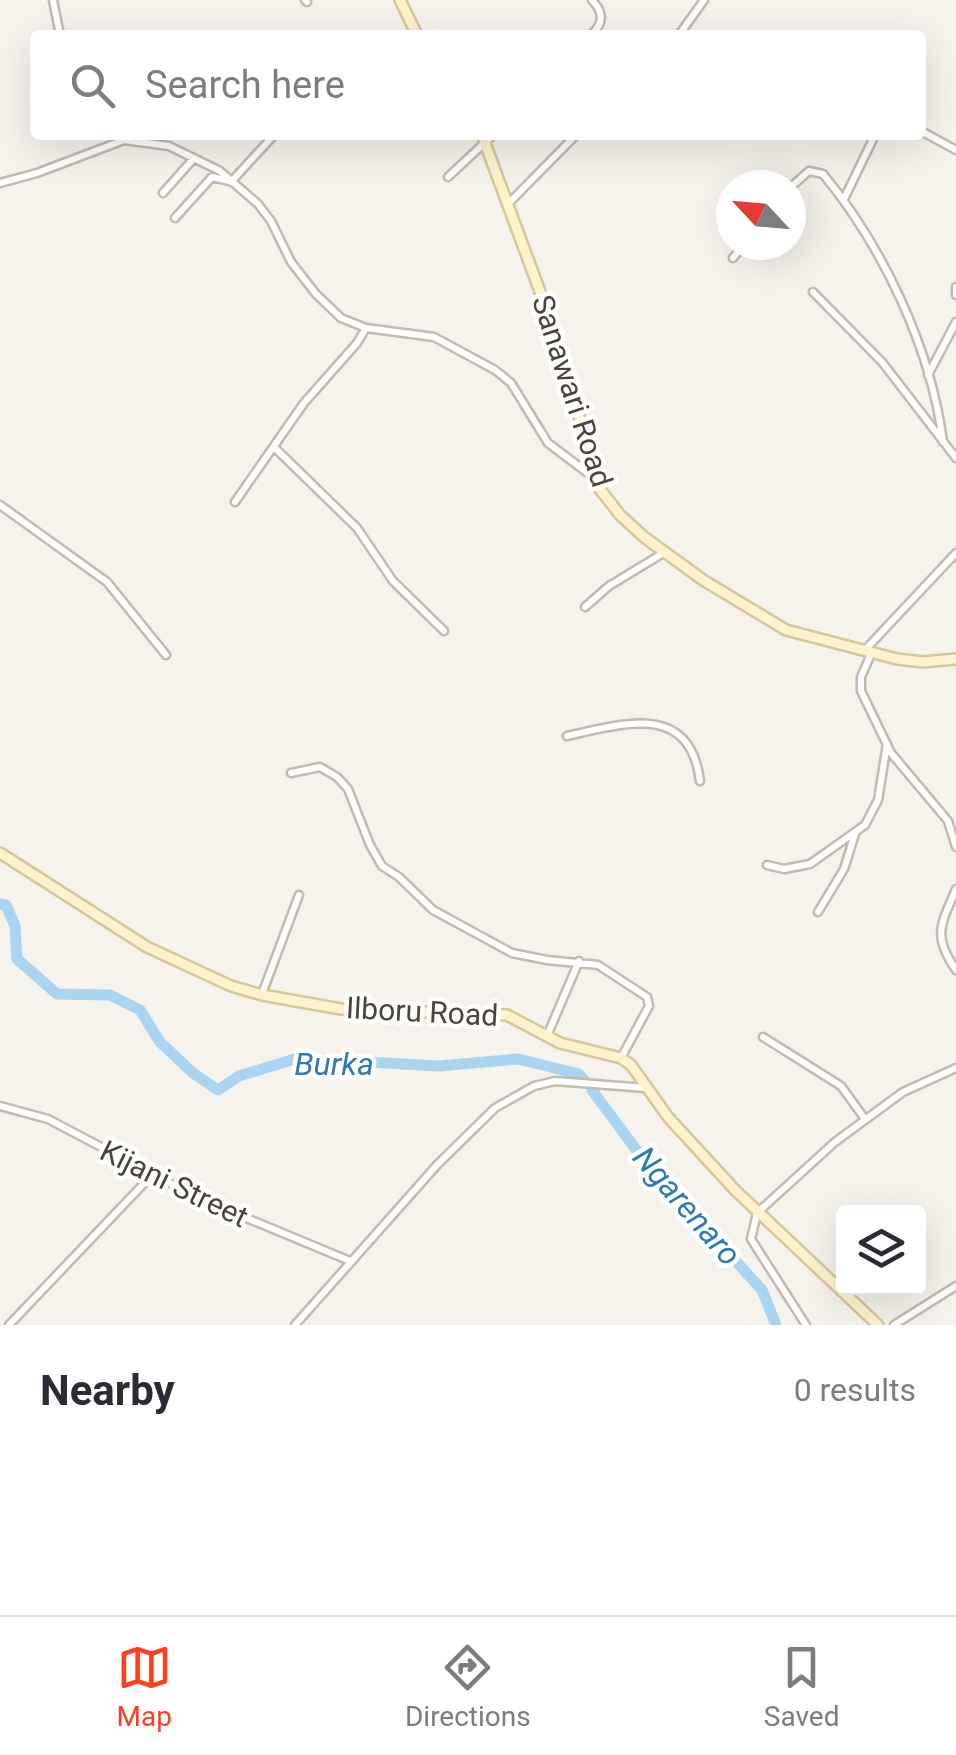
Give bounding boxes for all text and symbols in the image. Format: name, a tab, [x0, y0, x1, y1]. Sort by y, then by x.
search box	[30, 30, 926, 140]
icon: search	[65, 58, 120, 113]
text: Search here	[145, 63, 345, 107]
north arrow	[716, 170, 806, 260]
street label: Sanawari Road	[525, 291, 620, 491]
street label: Ilboru Road	[345, 990, 499, 1033]
water label: Burka	[294, 1045, 374, 1083]
street label: Kijani Street	[95, 1133, 254, 1234]
water label: Ngarenaro	[625, 1139, 749, 1273]
map controls	[836, 1205, 926, 1295]
button: layers	[836, 1205, 926, 1295]
text: Nearby	[40, 1366, 175, 1415]
text: 0 results	[794, 1371, 916, 1409]
tab: Map	[117, 1640, 172, 1733]
tab: Directions	[405, 1640, 531, 1733]
tab: Saved	[764, 1640, 839, 1733]

